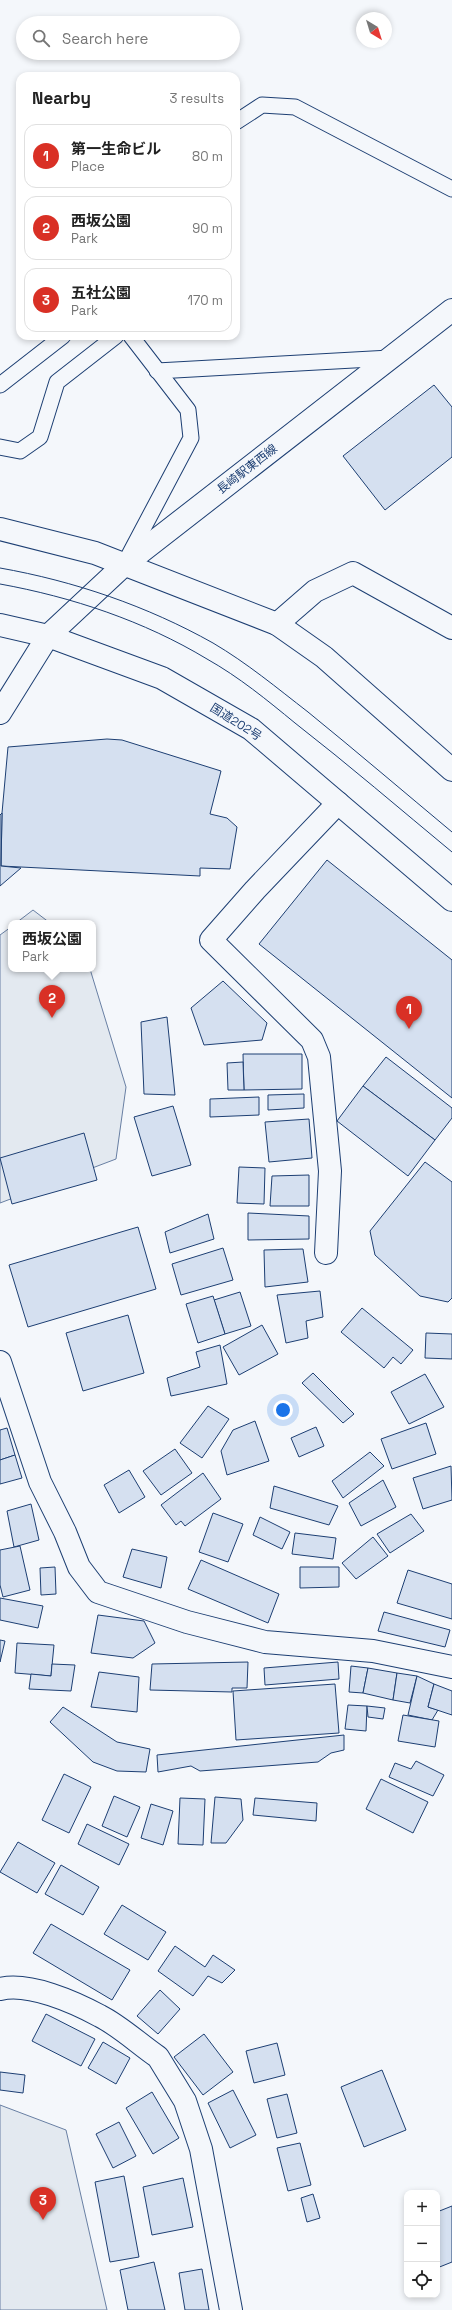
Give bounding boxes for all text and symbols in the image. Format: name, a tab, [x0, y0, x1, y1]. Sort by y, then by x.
north arrow	[356, 12, 392, 48]
search box	[16, 16, 240, 60]
icon: search	[30, 27, 52, 49]
text: Search here	[62, 29, 148, 48]
text: Nearby	[32, 87, 91, 109]
text: 3 results	[170, 90, 224, 107]
text: 第一生命ビル	[71, 139, 161, 158]
text: 1	[43, 148, 49, 165]
text: 80 m	[192, 148, 223, 165]
text: Place	[71, 158, 105, 175]
text: 西坂公園	[71, 211, 131, 230]
text: 2	[42, 220, 50, 237]
text: 90 m	[192, 220, 223, 237]
text: Park	[71, 230, 98, 247]
text: 五社公園	[71, 283, 131, 302]
text: 3	[42, 292, 50, 309]
text: 170 m	[187, 292, 223, 309]
text: Park	[71, 302, 98, 319]
street label: 長崎駅東西線	[214, 441, 280, 497]
street label: 国道202号	[207, 700, 265, 744]
popup	[8, 920, 96, 972]
text: 西坂公園	[22, 929, 82, 948]
text: Park	[22, 948, 49, 965]
pin: 2	[39, 985, 65, 1018]
pin: 1	[396, 996, 422, 1029]
your location	[273, 1400, 293, 1420]
pin: 3	[30, 2187, 56, 2220]
map controls	[404, 2190, 440, 2298]
button: +	[404, 2190, 440, 2226]
button: −	[404, 2226, 440, 2262]
button: locate	[404, 2262, 440, 2298]

